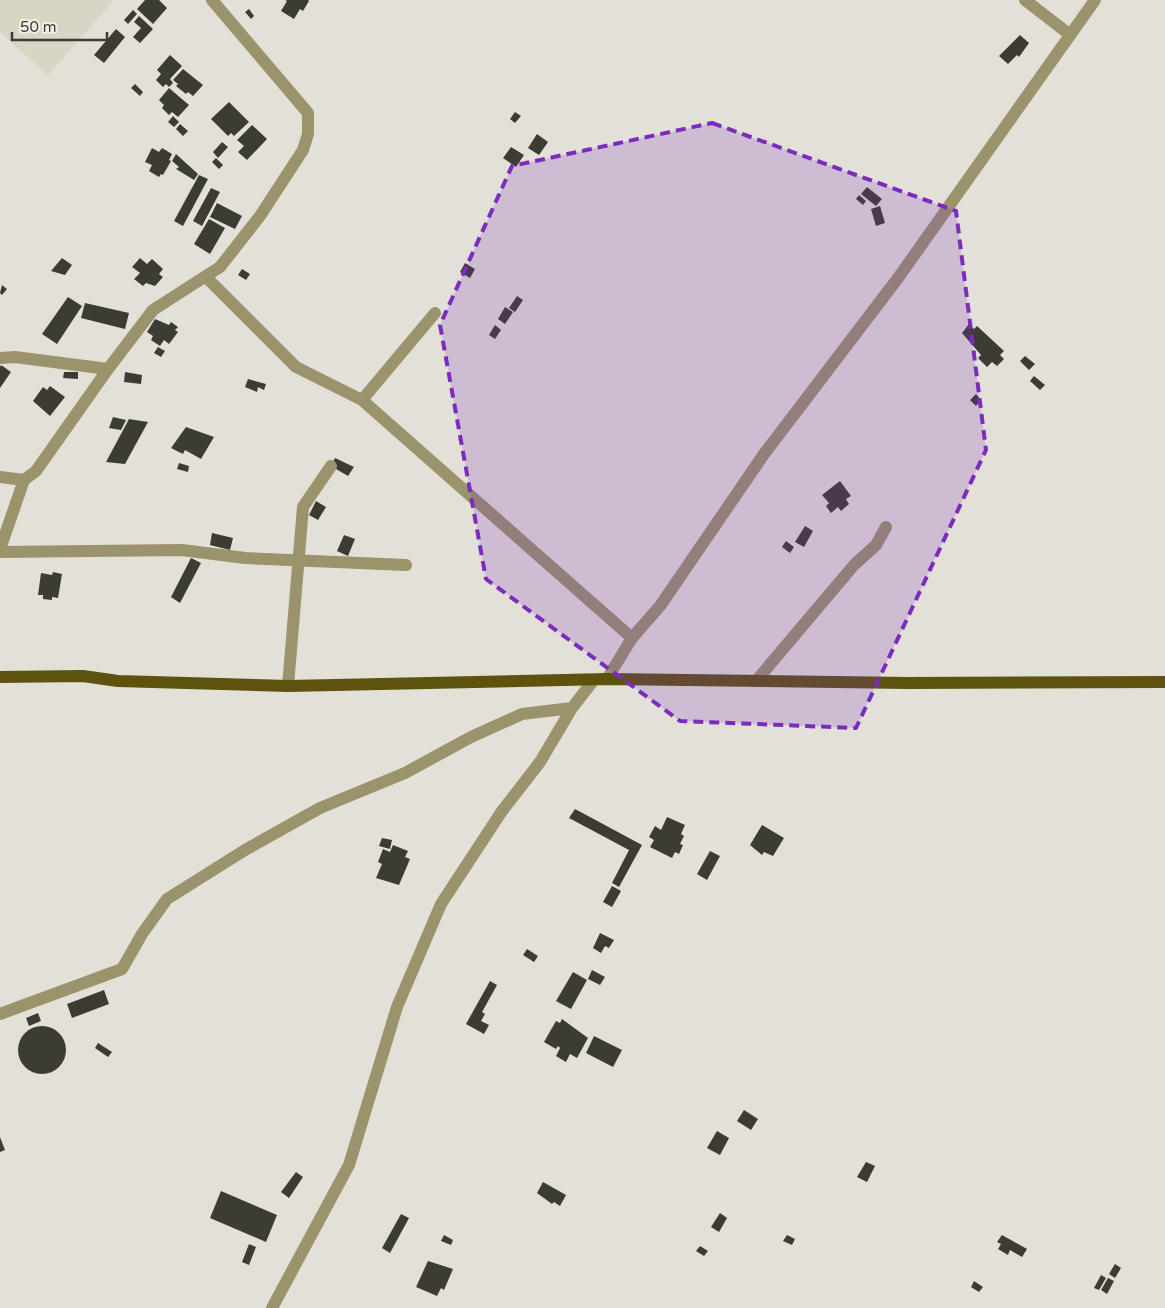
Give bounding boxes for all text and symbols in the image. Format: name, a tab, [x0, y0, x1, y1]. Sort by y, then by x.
scale bar	[12, 10, 108, 42]
text: 50 m	[20, 18, 57, 36]

